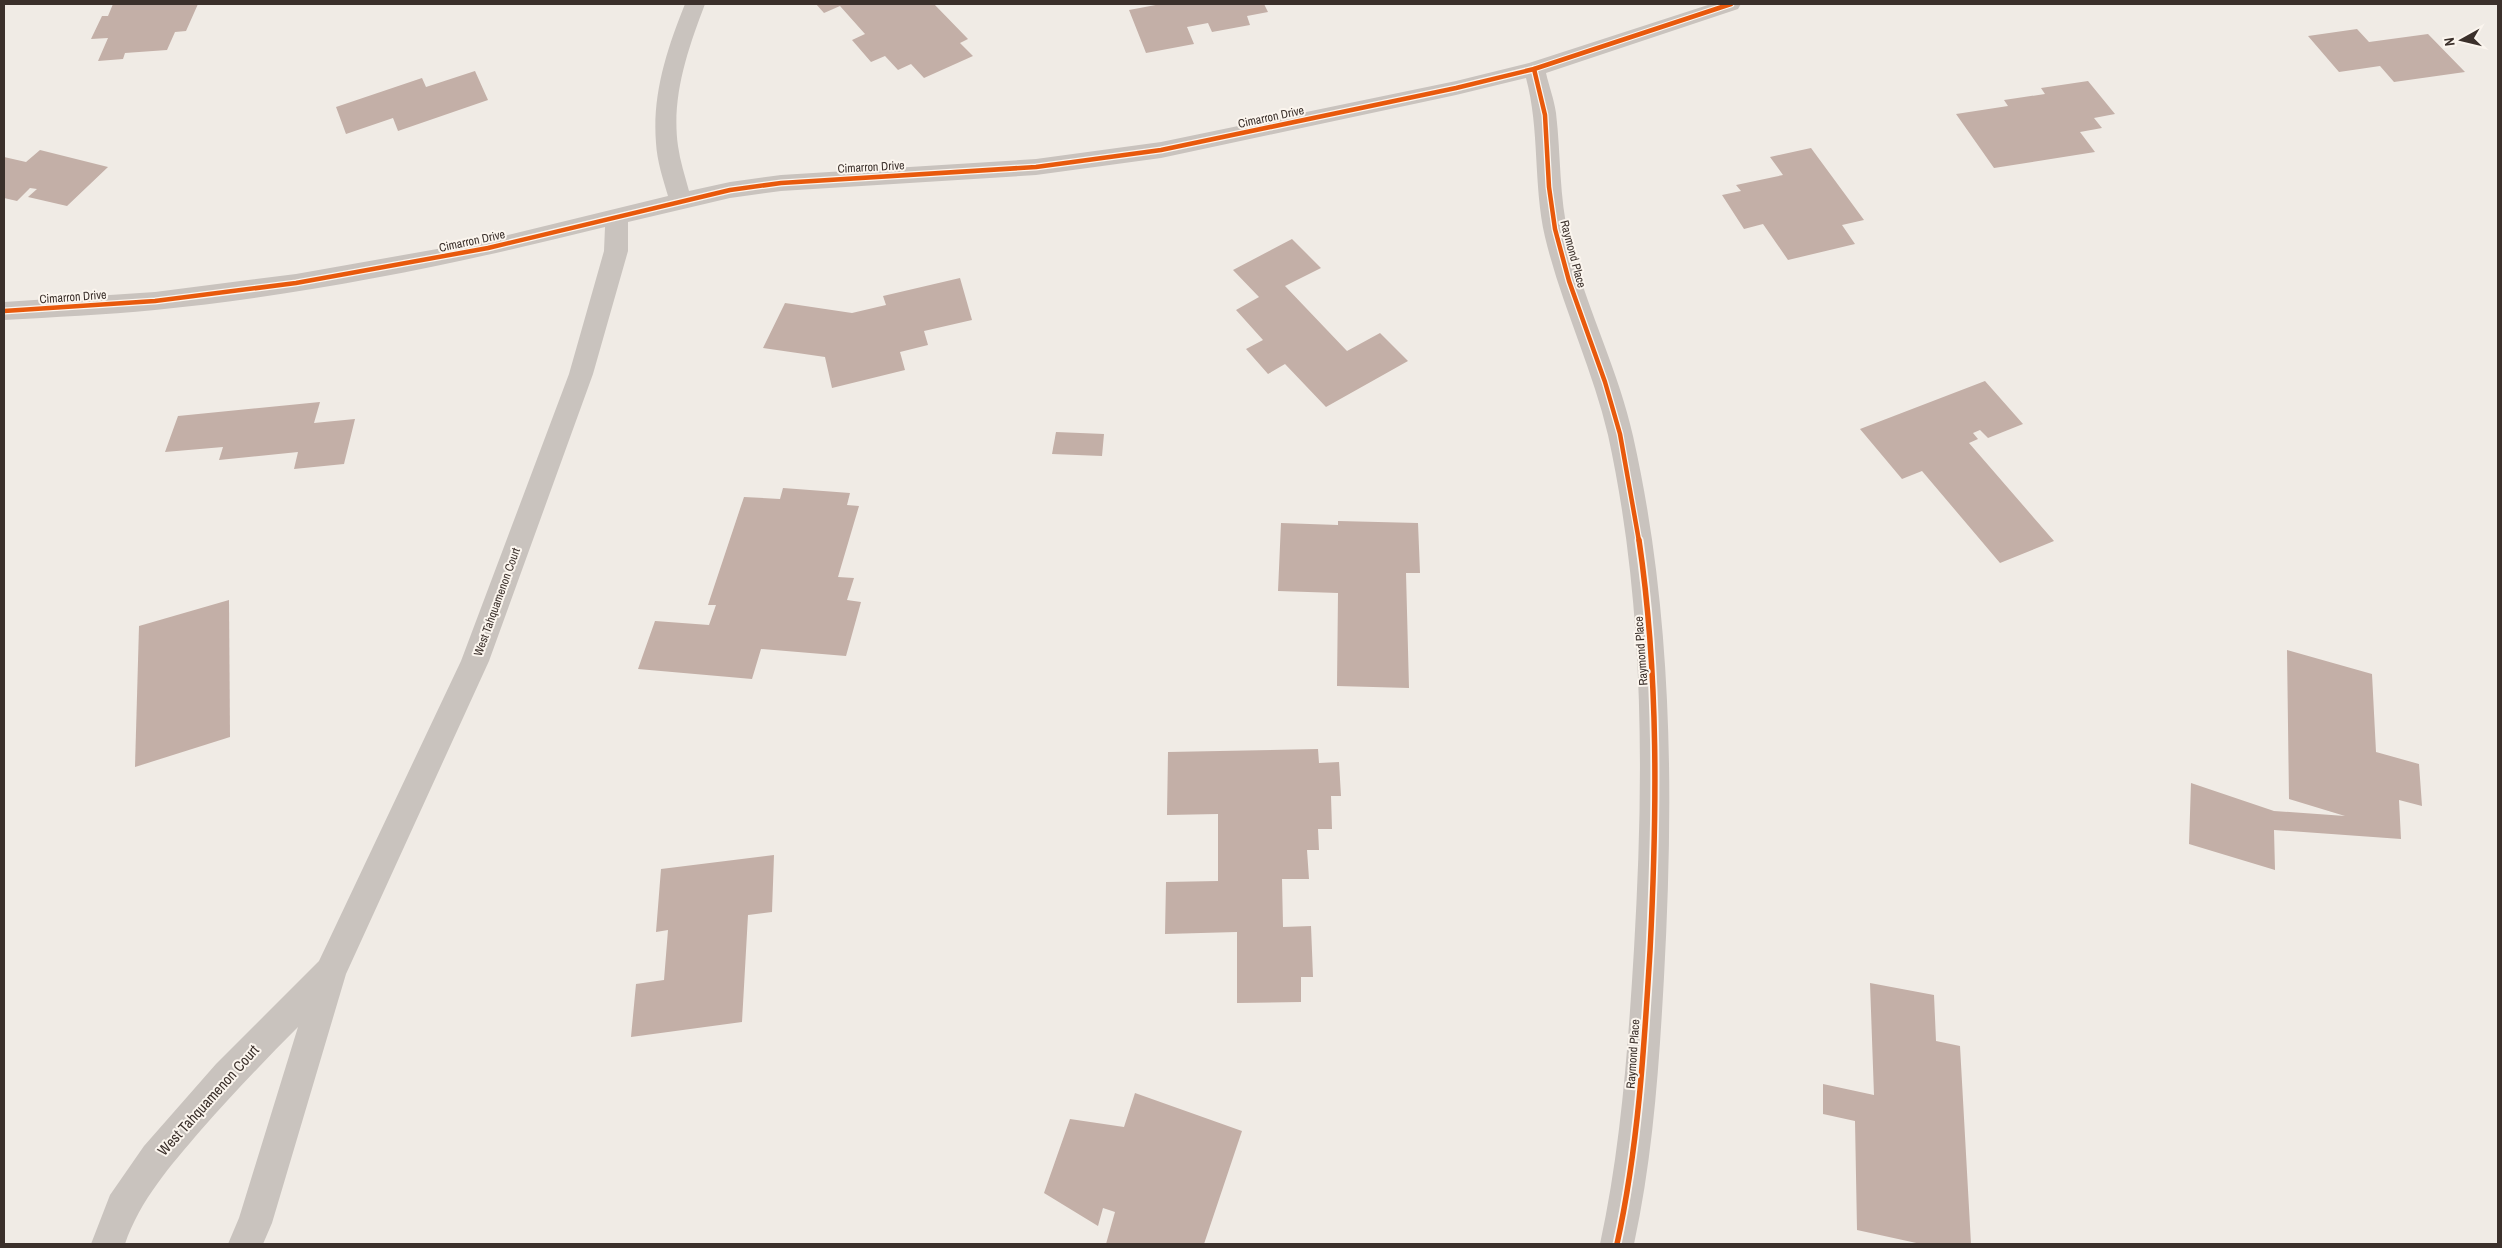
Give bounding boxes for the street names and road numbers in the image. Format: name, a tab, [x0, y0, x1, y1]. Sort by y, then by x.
street label: Cimarron Drive	[1236, 102, 1306, 132]
street label: Cimarron Drive	[837, 157, 905, 177]
street label: Raymond Place	[1556, 218, 1590, 290]
street label: Cimarron Drive	[437, 226, 507, 256]
street label: Cimarron Drive	[39, 287, 107, 307]
street label: West Tahquamenon Court	[470, 545, 524, 658]
street label: Raymond Place	[1631, 616, 1651, 686]
street label: Raymond Place	[1623, 1019, 1643, 1089]
street label: West Tahquamenon Court	[152, 1040, 264, 1160]

